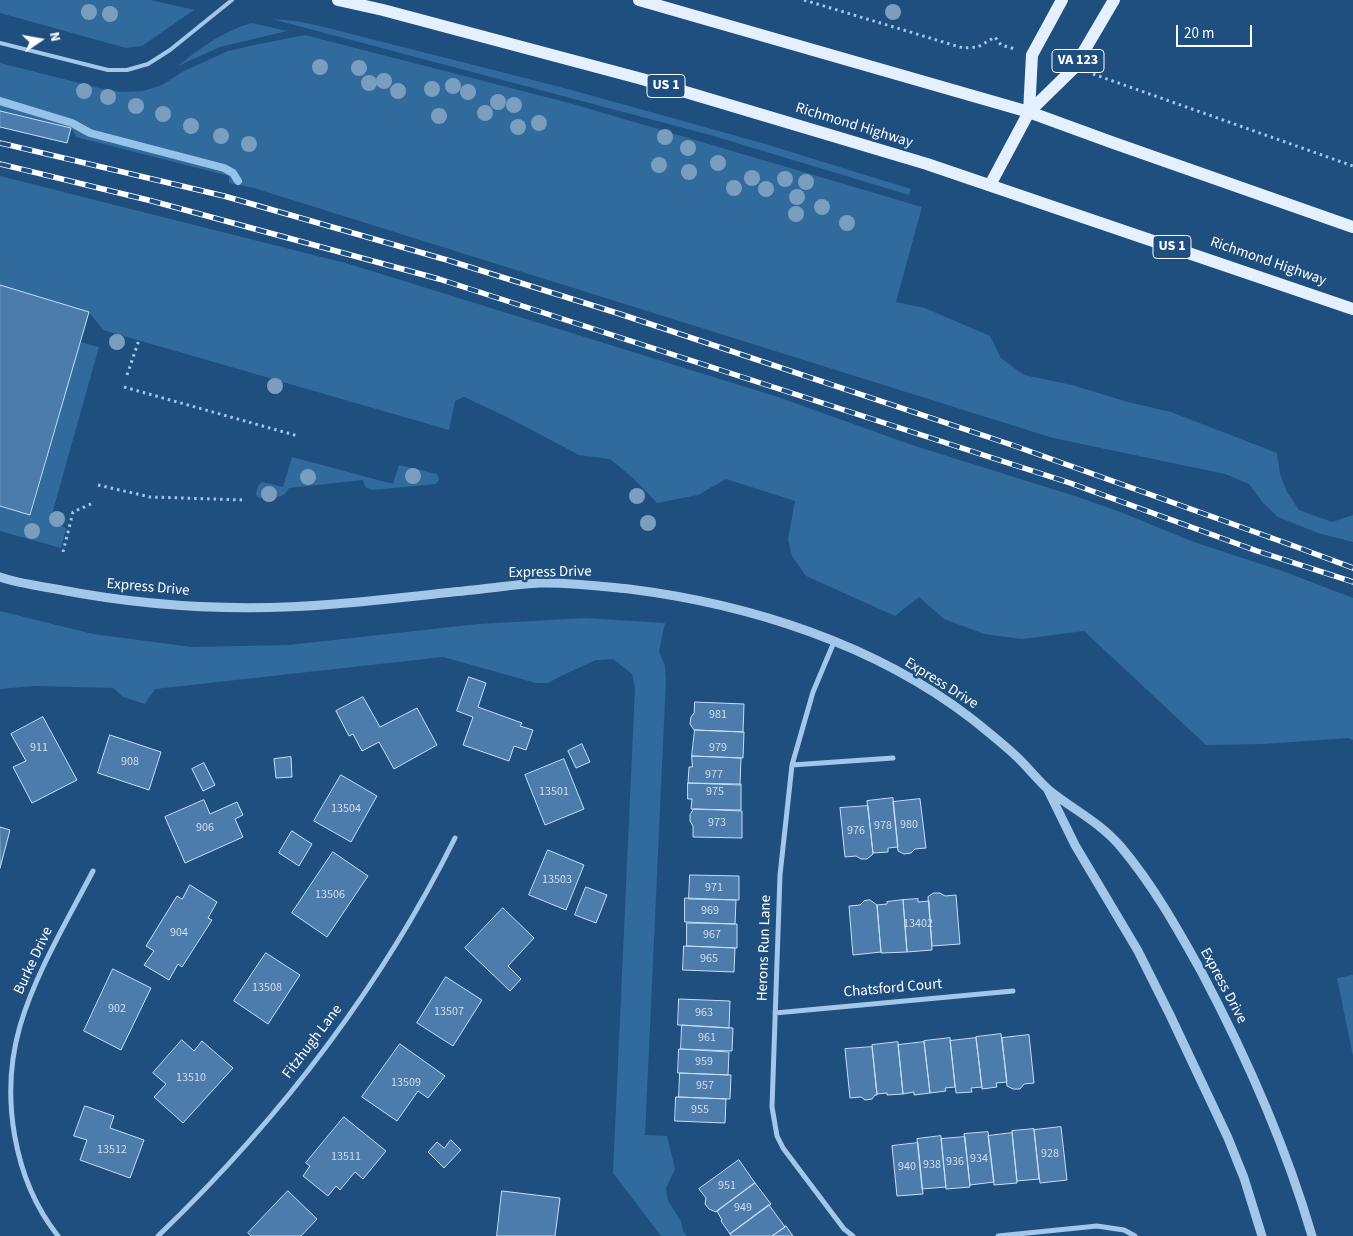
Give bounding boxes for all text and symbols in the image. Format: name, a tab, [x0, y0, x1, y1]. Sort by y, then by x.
north arrow	[15, 15, 65, 65]
scale bar	[1178, 15, 1254, 47]
text: 20 m	[1184, 23, 1214, 44]
text: N	[44, 30, 65, 44]
road number: VA 123	[1052, 49, 1104, 72]
road number: US 1	[647, 74, 685, 98]
street label: Richmond Highway	[793, 100, 915, 152]
street label: Richmond Highway	[1208, 234, 1328, 290]
road number: US 1	[1153, 236, 1191, 258]
street label: Express Drive	[508, 563, 592, 583]
street label: Express Drive	[106, 575, 190, 601]
street label: Express Drive	[901, 654, 981, 714]
house number: 981	[709, 708, 727, 722]
house number: 911	[30, 741, 48, 755]
house number: 979	[709, 741, 727, 755]
house number: 908	[121, 755, 139, 769]
house number: 977	[705, 768, 723, 782]
house number: 13501	[539, 785, 569, 799]
house number: 975	[706, 785, 724, 799]
house number: 13504	[331, 802, 361, 816]
house number: 973	[708, 816, 726, 830]
house number: 980	[900, 818, 918, 832]
house number: 978	[874, 819, 892, 833]
house number: 906	[196, 821, 214, 835]
house number: 976	[847, 824, 865, 838]
house number: 13503	[542, 873, 572, 887]
house number: 971	[705, 881, 723, 895]
house number: 13506	[315, 888, 345, 902]
street label: Herons Run Lane	[754, 895, 776, 1001]
house number: 969	[701, 904, 719, 918]
house number: 13402	[903, 917, 933, 931]
street label: Burke Drive	[11, 924, 57, 998]
house number: 904	[170, 926, 188, 940]
house number: 967	[703, 928, 721, 942]
street label: Express Drive	[1196, 945, 1250, 1027]
house number: 965	[700, 952, 718, 966]
street label: Chatsford Court	[843, 976, 943, 1002]
house number: 13508	[252, 981, 282, 995]
street label: Fitzhugh Lane	[279, 1001, 347, 1083]
house number: 902	[108, 1002, 126, 1016]
house number: 13507	[434, 1005, 464, 1019]
house number: 963	[695, 1006, 713, 1020]
house number: 961	[698, 1031, 716, 1045]
house number: 959	[695, 1055, 713, 1069]
house number: 13510	[176, 1071, 206, 1085]
house number: 13509	[391, 1076, 421, 1090]
house number: 957	[696, 1079, 714, 1093]
house number: 955	[691, 1103, 709, 1117]
house number: 13512	[97, 1143, 127, 1157]
house number: 928	[1041, 1147, 1059, 1161]
house number: 13511	[331, 1150, 361, 1164]
house number: 934	[970, 1152, 988, 1166]
house number: 936	[946, 1155, 964, 1169]
house number: 938	[923, 1158, 941, 1172]
house number: 940	[898, 1160, 916, 1174]
house number: 951	[718, 1179, 736, 1193]
house number: 949	[734, 1201, 752, 1215]

